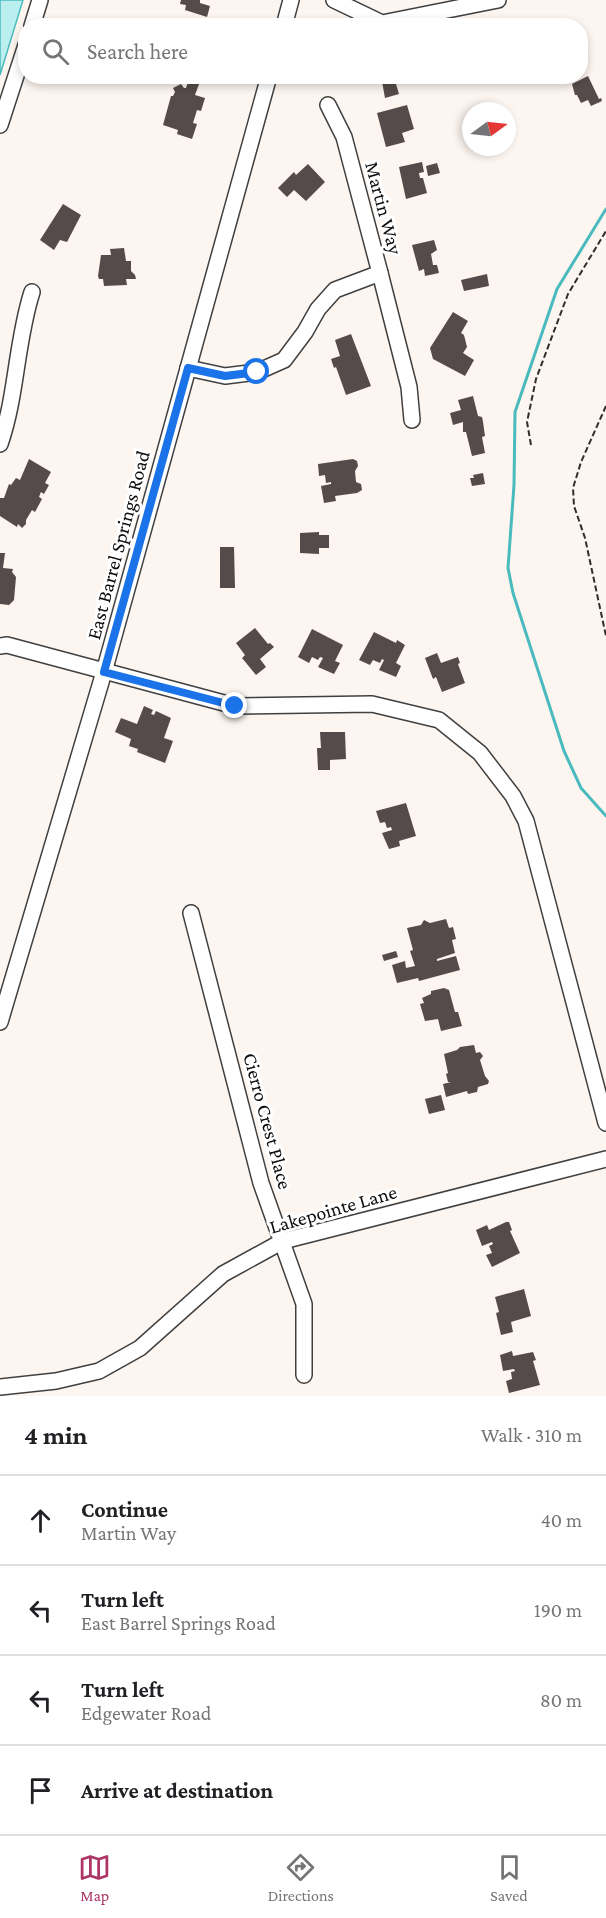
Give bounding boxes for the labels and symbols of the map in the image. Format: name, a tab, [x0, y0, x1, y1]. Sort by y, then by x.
north arrow	[462, 102, 516, 156]
street label: Martin Way	[360, 159, 407, 258]
route start	[243, 358, 269, 384]
street label: East Barrel Springs Road	[82, 448, 155, 642]
route end	[221, 692, 247, 718]
street label: Cierro Crest Place	[239, 1050, 297, 1192]
street label: Lakepointe Lane	[267, 1180, 400, 1239]

